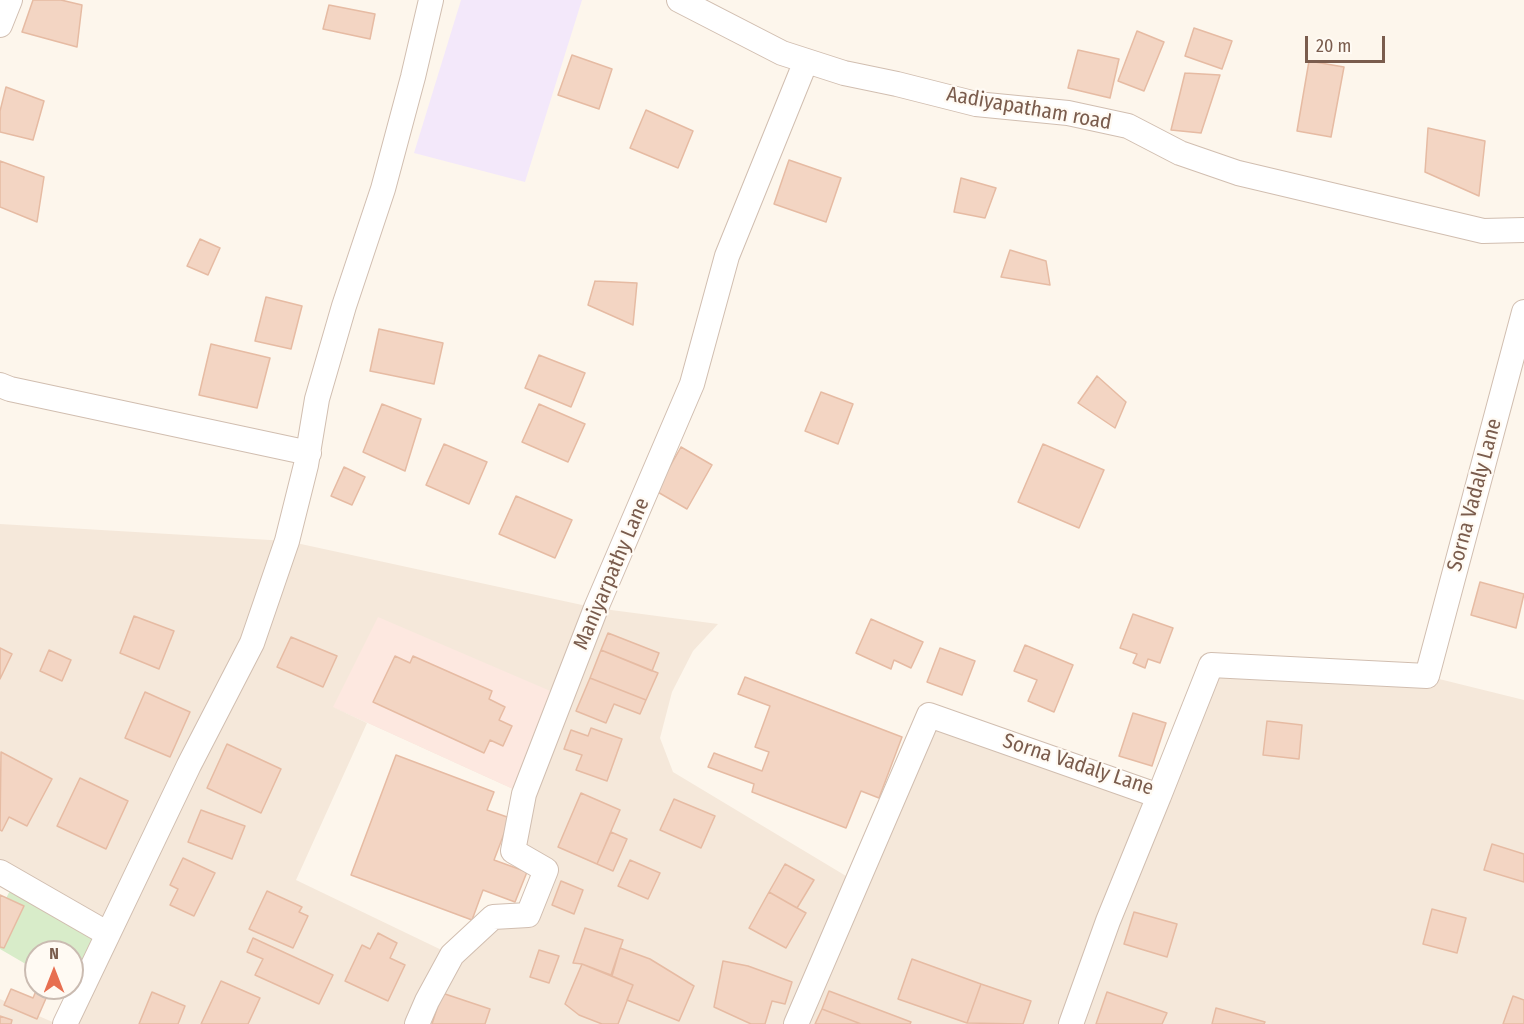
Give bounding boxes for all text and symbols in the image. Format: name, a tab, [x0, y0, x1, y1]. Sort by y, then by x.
scale bar	[1308, 24, 1388, 62]
text: 20 m	[1316, 35, 1351, 57]
street label: Aadiyapatham road	[945, 82, 1113, 136]
street label: Sorna Vadaly Lane	[1443, 416, 1507, 574]
street label: Maniyarpathy Lane	[569, 494, 655, 654]
street label: Sorna Vadaly Lane	[999, 729, 1157, 801]
north arrow	[24, 940, 84, 1000]
text: N	[49, 944, 59, 963]

